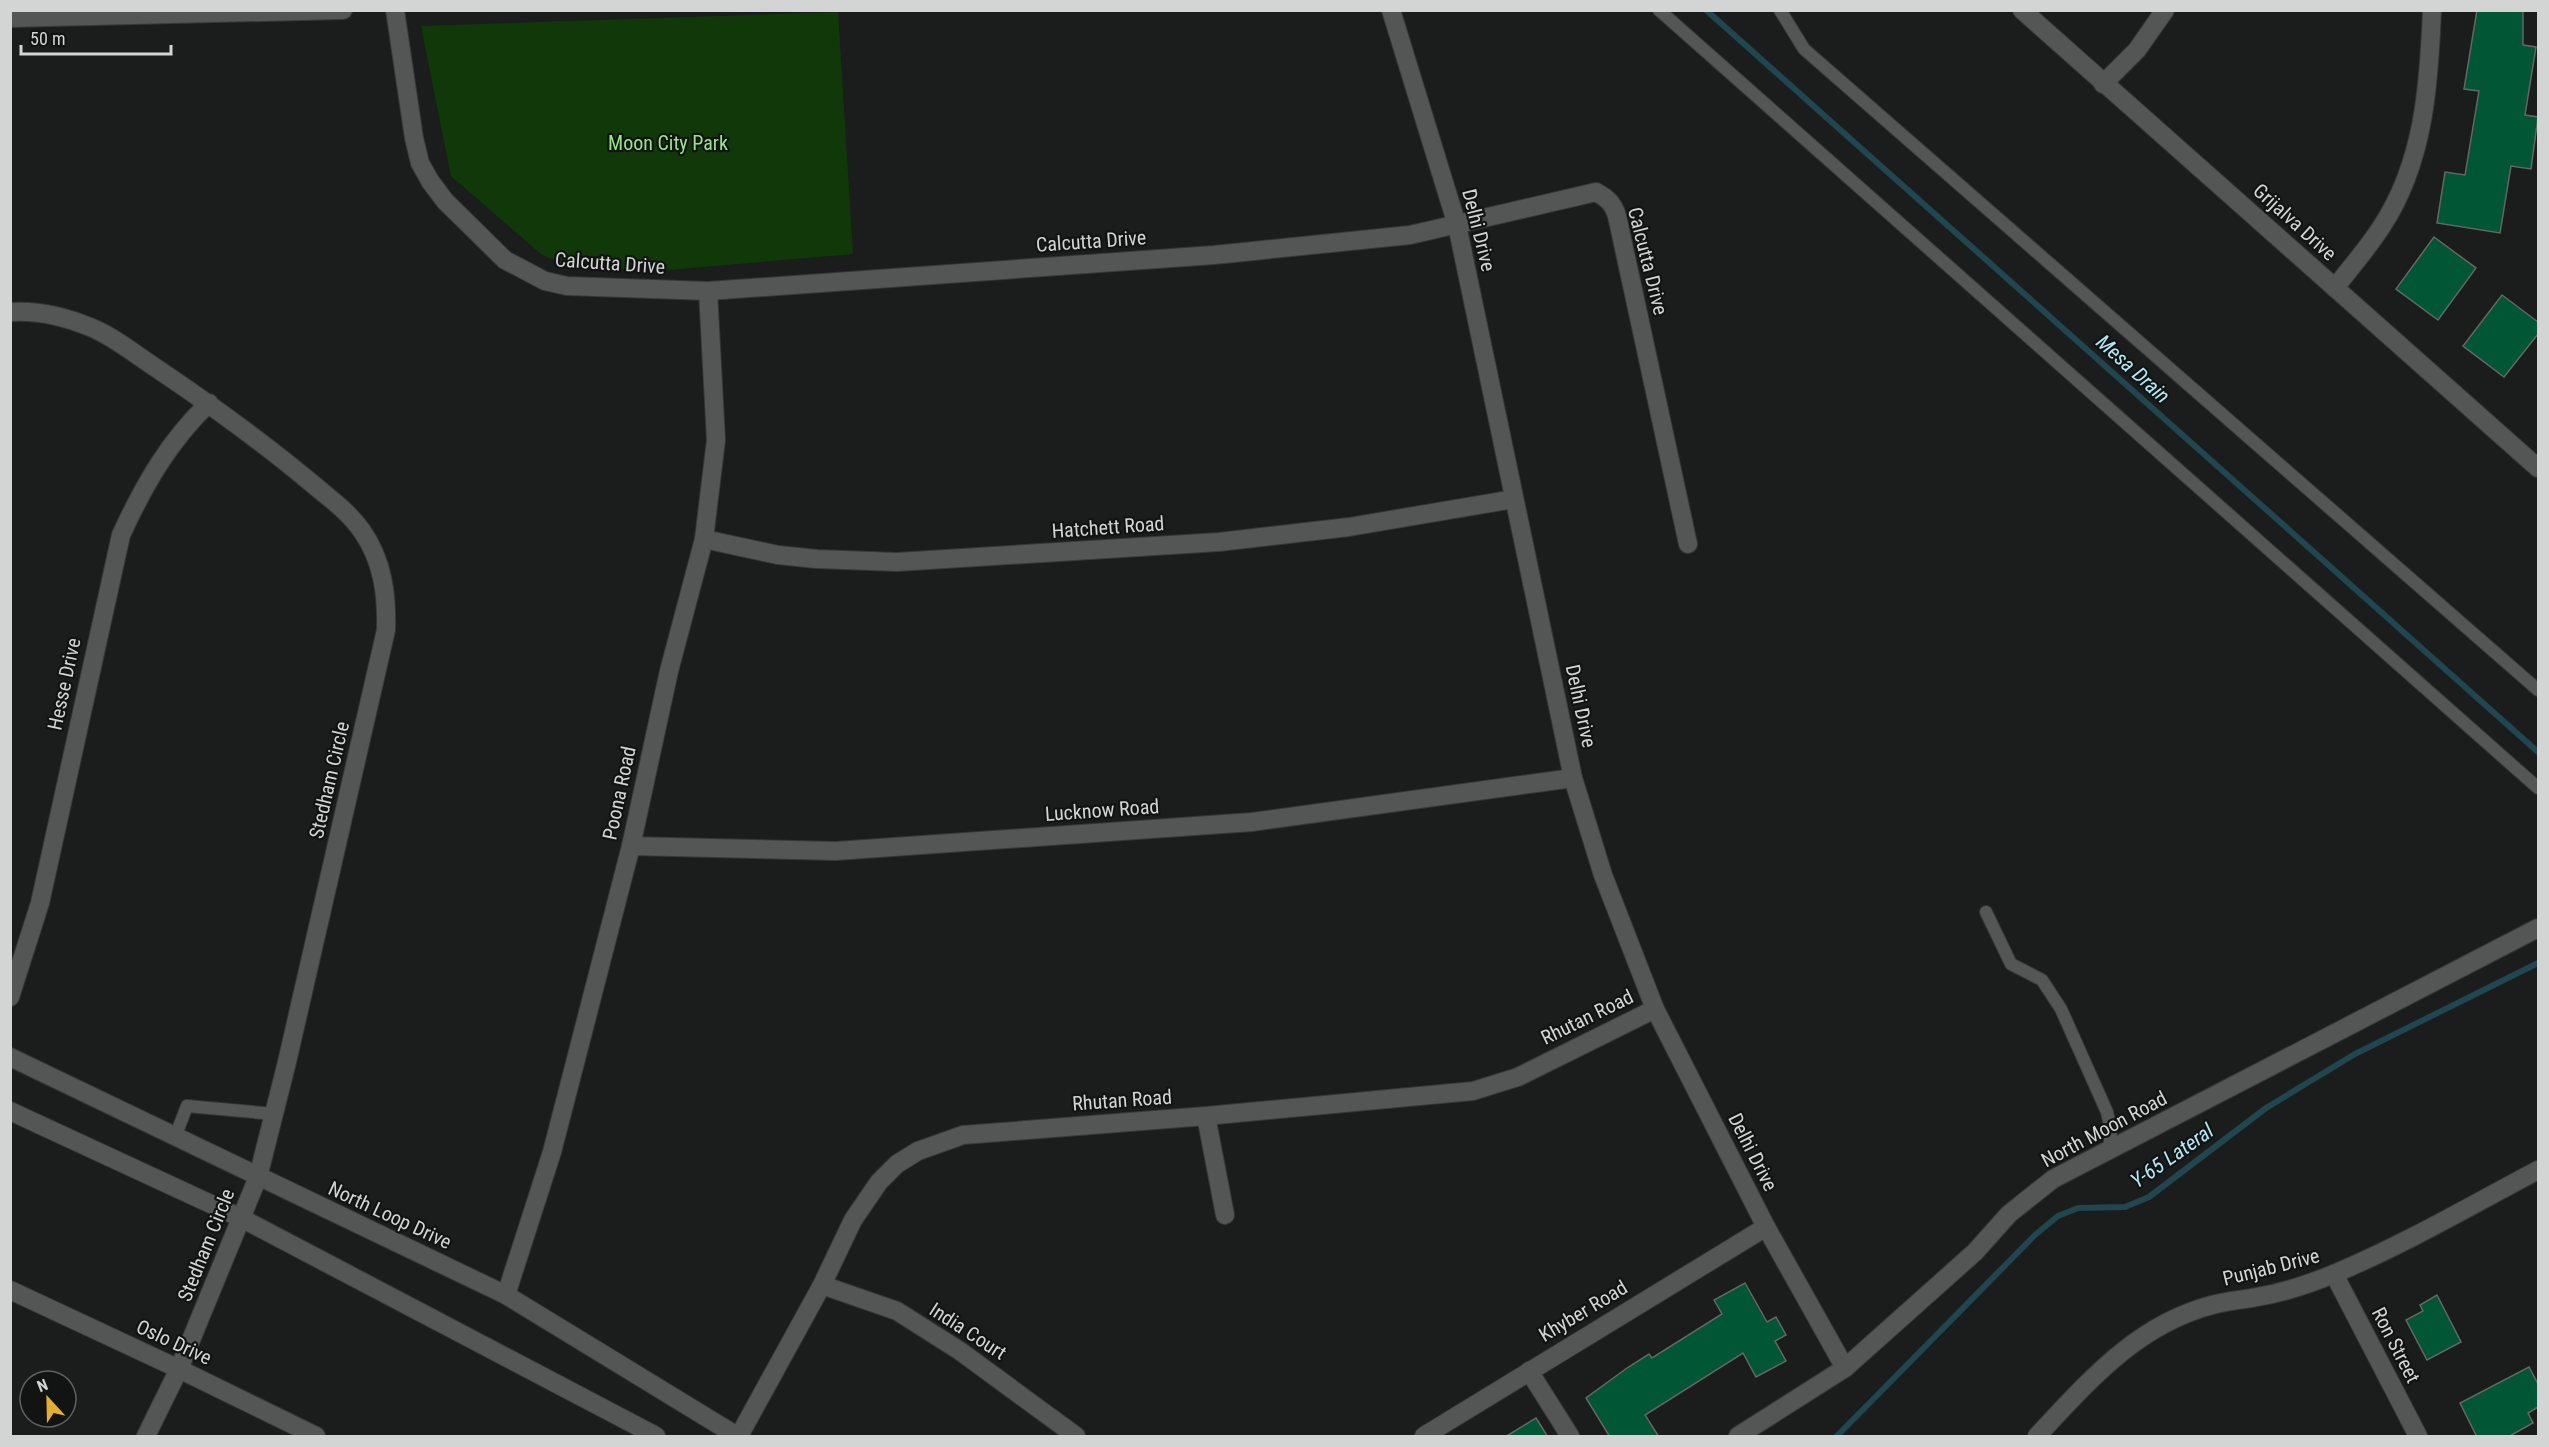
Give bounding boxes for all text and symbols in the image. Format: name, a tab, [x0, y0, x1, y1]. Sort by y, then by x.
scale bar	[21, 18, 171, 56]
text: 50 m	[30, 28, 65, 49]
park label: Moon City Park	[608, 131, 728, 155]
street label: Grijalva Drive	[2248, 178, 2342, 266]
street label: Delhi Drive	[1457, 186, 1501, 274]
street label: Calcutta Drive	[1623, 205, 1673, 317]
street label: Calcutta Drive	[1035, 225, 1147, 257]
street label: Calcutta Drive	[554, 247, 666, 279]
water label: Mesa Drain	[2091, 330, 2175, 408]
street label: Hatchett Road	[1051, 511, 1165, 543]
street label: Hesse Drive	[43, 636, 85, 732]
street label: Delhi Drive	[1561, 662, 1601, 750]
street label: Stedham Circle	[304, 719, 354, 841]
street label: Poona Road	[597, 744, 641, 842]
street label: Lucknow Road	[1044, 794, 1160, 826]
street label: Rhutan Road	[1537, 984, 1637, 1050]
street label: Rhutan Road	[1071, 1085, 1173, 1115]
street label: North Moon Road	[2037, 1086, 2171, 1172]
street label: Delhi Drive	[1723, 1109, 1783, 1195]
water label: Y-65 Lateral	[2126, 1119, 2218, 1193]
street label: North Loop Drive	[325, 1176, 455, 1254]
street label: Stedham Circle	[172, 1185, 240, 1305]
street label: Punjab Drive	[2220, 1243, 2322, 1291]
street label: Khyber Road	[1534, 1275, 1632, 1347]
street label: India Court	[925, 1297, 1011, 1365]
street label: Ron Street	[2367, 1303, 2425, 1387]
street label: Oslo Drive	[133, 1314, 215, 1370]
north arrow	[18, 1369, 78, 1429]
text: N	[34, 1375, 51, 1396]

